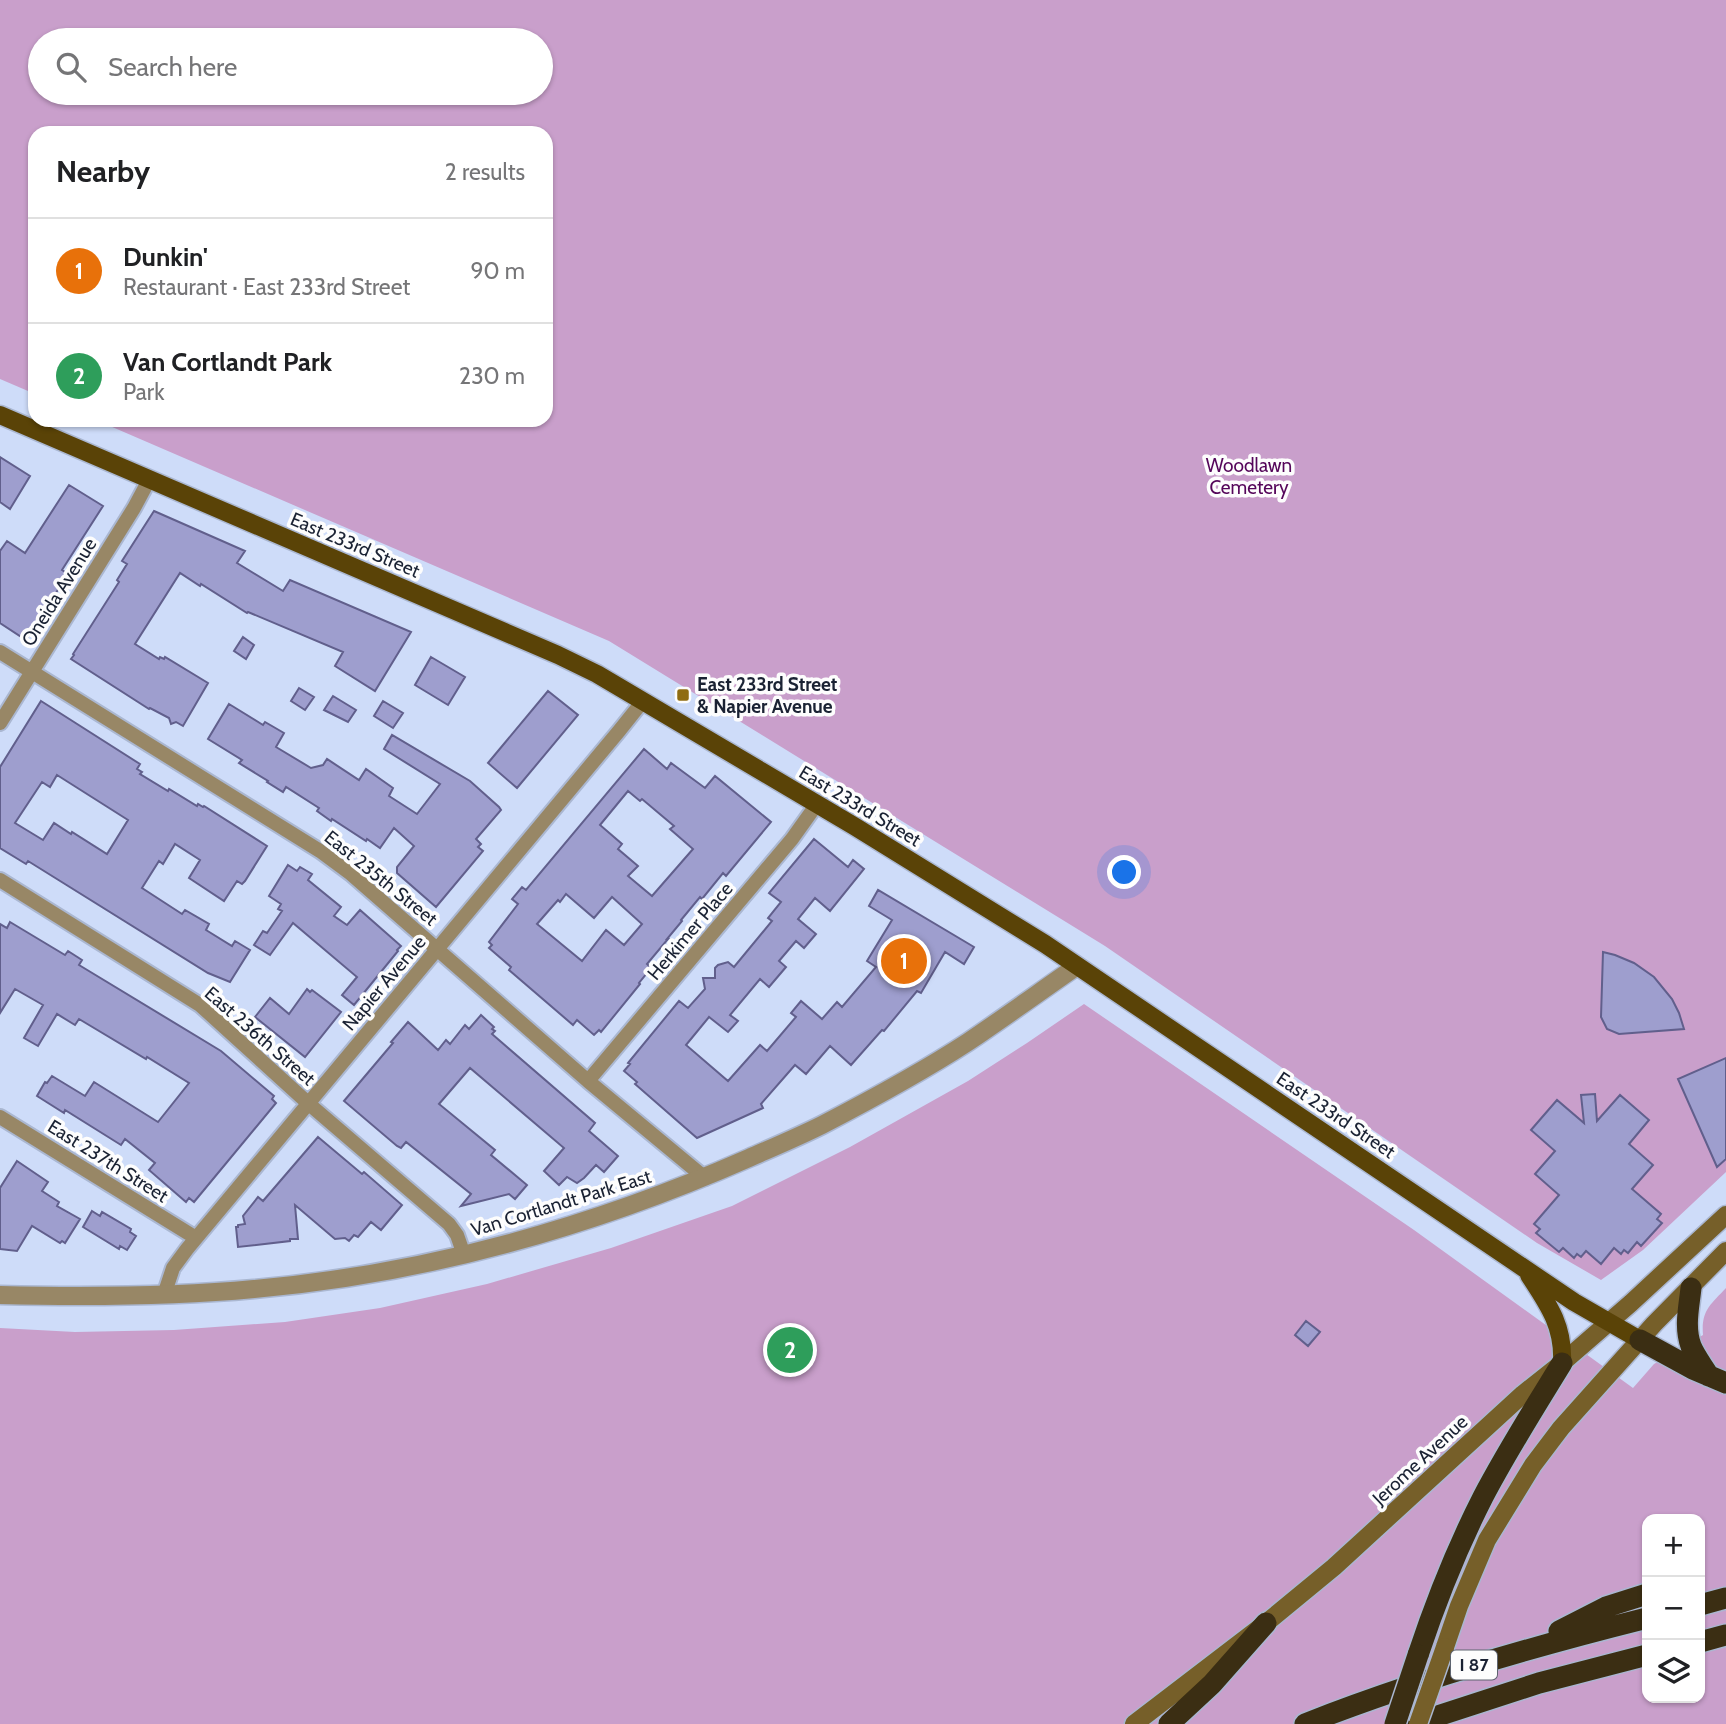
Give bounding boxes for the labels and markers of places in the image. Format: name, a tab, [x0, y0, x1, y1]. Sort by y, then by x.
place label: East 233rd Street & Napier Avenue	[697, 673, 838, 718]
marker: East 233rd Street & Napier Avenue	[675, 687, 691, 703]
pin: 1	[881, 935, 927, 987]
pin: 2	[767, 1324, 813, 1376]

